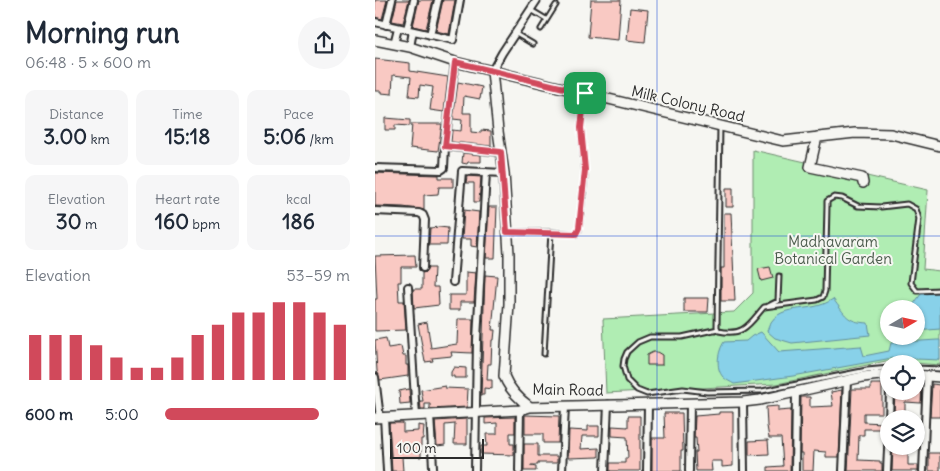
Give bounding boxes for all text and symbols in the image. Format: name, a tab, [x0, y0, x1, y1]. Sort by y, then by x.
text: Morning run	[25, 15, 180, 51]
button: share	[298, 17, 350, 69]
text: 06:48 · 5 × 600 m	[25, 52, 151, 72]
pin	[564, 72, 606, 114]
icon: arrive	[571, 79, 599, 107]
street label: Milk Colony Road	[630, 81, 747, 126]
text: Distance	[49, 105, 104, 123]
text: Time	[172, 105, 203, 123]
text: Pace	[283, 105, 314, 123]
text: 3.00	[43, 123, 87, 150]
text: 15:18	[165, 123, 210, 150]
text: 5:06	[263, 123, 306, 150]
text: km	[87, 130, 110, 148]
text: /km	[306, 130, 334, 148]
text: Elevation	[48, 190, 105, 208]
text: Heart rate	[155, 190, 220, 208]
text: kcal	[286, 190, 311, 208]
text: 30	[56, 208, 82, 235]
text: 160	[155, 208, 189, 235]
text: 186	[282, 208, 315, 235]
text: m	[82, 215, 97, 233]
text: bpm	[189, 215, 220, 233]
park label: Madhavaram Botanical Garden	[774, 232, 892, 268]
text: Elevation	[25, 265, 91, 285]
text: 53–59 m	[286, 265, 350, 285]
north arrow	[880, 300, 925, 345]
map controls	[880, 300, 925, 455]
button: locate	[880, 355, 925, 400]
street label: Main Road	[532, 379, 604, 400]
text: 600 m	[25, 404, 73, 424]
text: 5:00	[105, 404, 139, 424]
button: layers	[880, 410, 925, 455]
scale bar	[390, 436, 484, 459]
text: 100 m	[397, 439, 437, 457]

